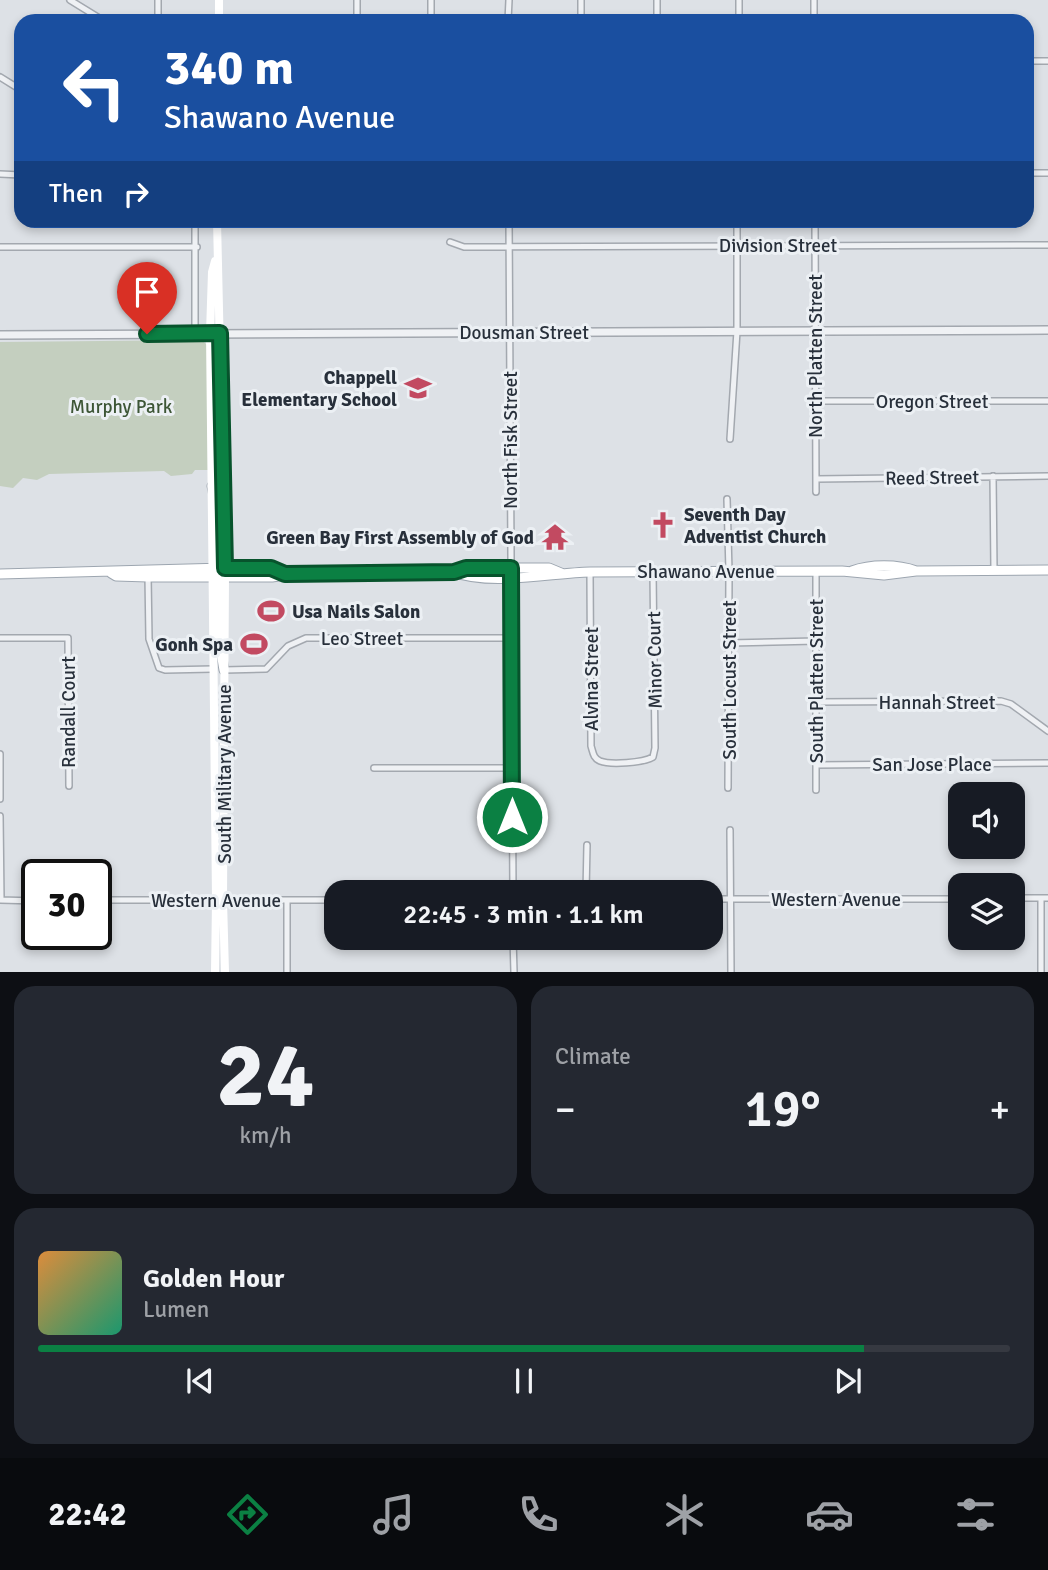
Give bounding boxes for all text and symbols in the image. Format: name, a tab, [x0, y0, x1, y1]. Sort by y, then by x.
text: 340 m	[164, 38, 294, 98]
icon: left	[49, 42, 140, 133]
text: Shawano Avenue	[164, 98, 395, 137]
icon: right	[117, 175, 155, 213]
text: Then	[49, 178, 103, 210]
street label: Division Street	[719, 234, 837, 258]
pin	[117, 262, 177, 334]
icon: arrive	[128, 273, 166, 311]
street label: North Platten Street	[804, 274, 828, 438]
street label: Dousman Street	[459, 321, 589, 345]
place label: Chappell Elementary School	[241, 366, 397, 412]
street label: North Fisk Street	[499, 371, 523, 509]
school or university icon: Chappell Elementary School	[403, 373, 433, 403]
street label: Oregon Street	[876, 390, 989, 414]
park label: Murphy Park	[70, 395, 173, 419]
street label: Reed Street	[885, 465, 980, 491]
place label: Seventh Day Adventist Church	[684, 503, 826, 549]
church icon: Seventh Day Adventist Church	[648, 510, 678, 540]
temple icon: Green Bay First Assembly of God	[540, 522, 570, 552]
place label: Green Bay First Assembly of God	[266, 526, 534, 550]
street label: Shawano Avenue	[637, 560, 775, 584]
sports icon: Usa Nails Salon	[256, 596, 286, 626]
street label: South Platten Street	[805, 598, 829, 763]
place label: Usa Nails Salon	[292, 600, 420, 624]
street label: South Locust Street	[718, 600, 742, 760]
street label: Minor Court	[642, 611, 668, 709]
street label: Leo Street	[321, 627, 404, 651]
street label: Alvina Street	[580, 627, 604, 731]
sports icon: Gonh Spa	[239, 629, 269, 659]
place label: Gonh Spa	[155, 633, 233, 657]
street label: Randall Court	[57, 656, 81, 768]
street label: South Military Avenue	[213, 684, 237, 864]
street label: Hannah Street	[879, 691, 996, 715]
street label: San Jose Place	[872, 753, 992, 777]
position arrow	[475, 780, 549, 854]
map controls	[948, 782, 1025, 950]
button: sound	[948, 782, 1025, 859]
speed limit sign: 30	[21, 859, 112, 950]
button: layers	[948, 873, 1025, 950]
street label: Western Avenue	[771, 888, 901, 912]
street label: Western Avenue	[151, 889, 281, 913]
text: 22:45 · 3 min · 1.1 km	[403, 899, 644, 931]
text: 24	[216, 1019, 315, 1132]
text: Climate	[555, 1042, 631, 1071]
text: 19°	[744, 1077, 821, 1141]
text: −	[555, 1086, 576, 1133]
text: +	[989, 1086, 1010, 1133]
text: km/h	[239, 1121, 292, 1150]
text: Golden Hour	[143, 1263, 284, 1295]
text: Lumen	[143, 1295, 209, 1324]
icon: previous	[181, 1362, 219, 1400]
icon: pause	[505, 1362, 543, 1400]
icon: next	[829, 1362, 867, 1400]
icon: directions	[223, 1490, 272, 1539]
icon: music	[369, 1490, 418, 1539]
icon: phone	[514, 1490, 563, 1539]
icon: climate	[660, 1490, 709, 1539]
icon: car	[805, 1490, 854, 1539]
icon: filters	[951, 1490, 1000, 1539]
text: 22:42	[48, 1495, 127, 1534]

